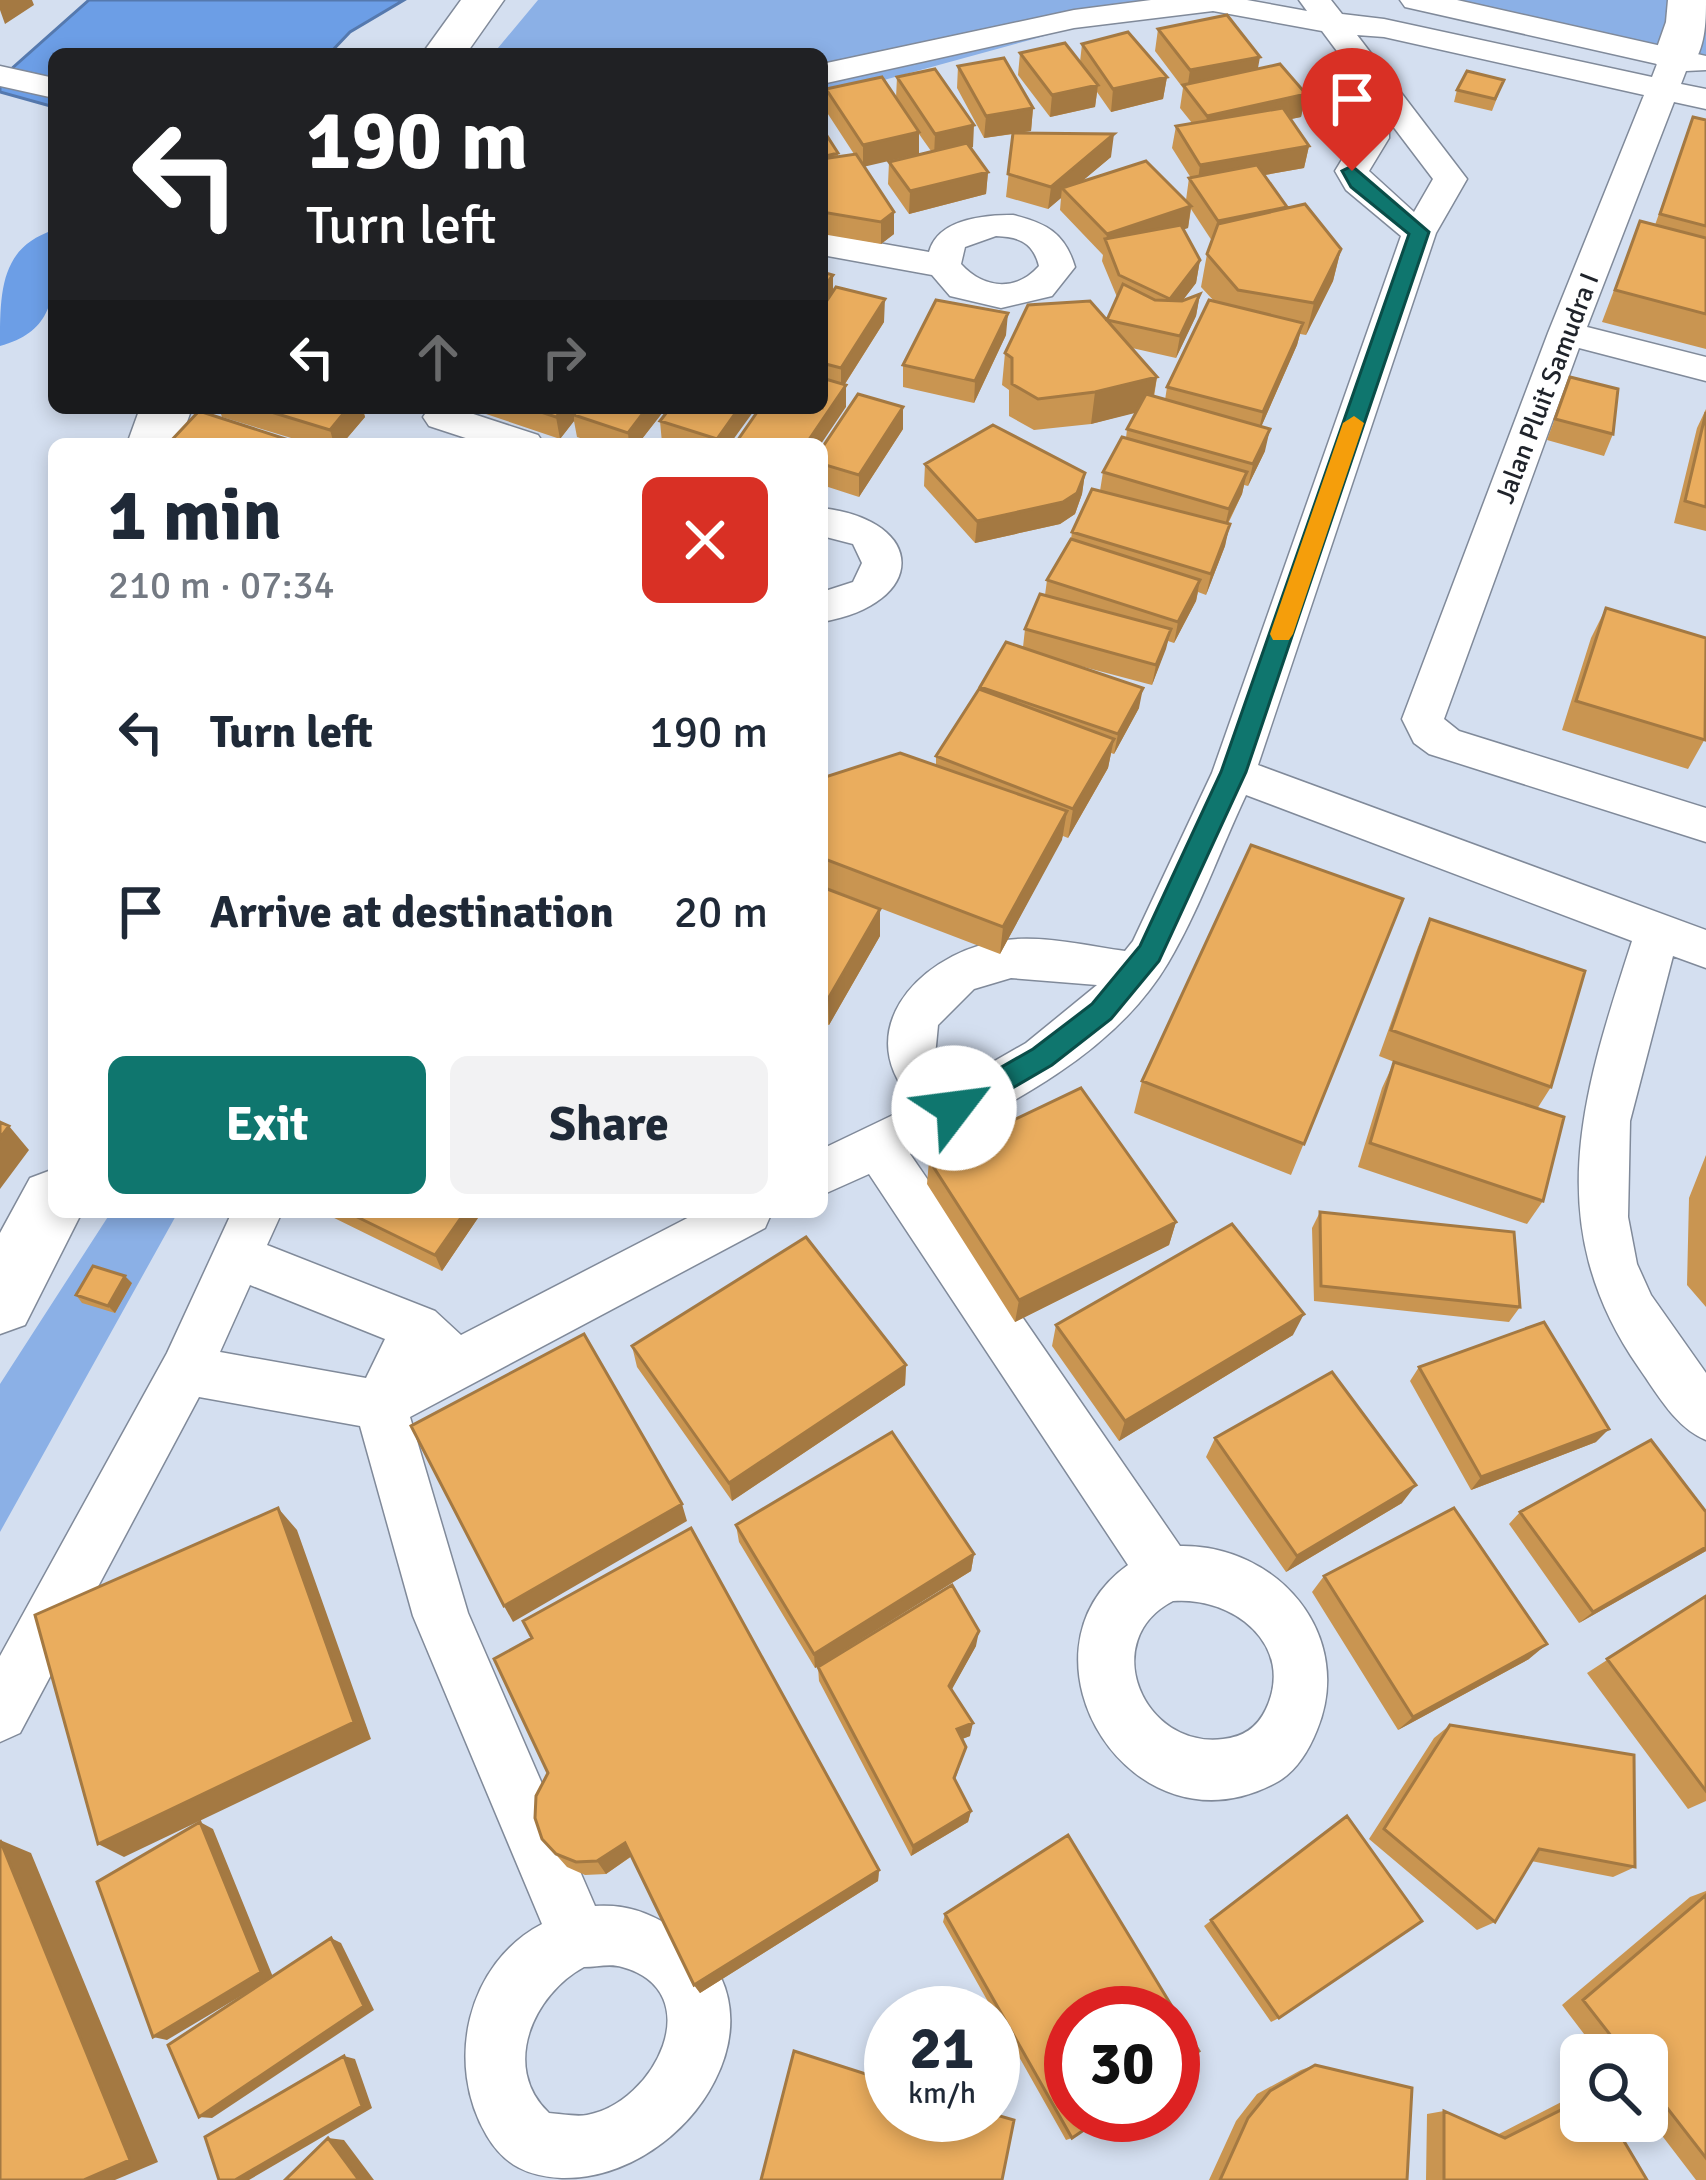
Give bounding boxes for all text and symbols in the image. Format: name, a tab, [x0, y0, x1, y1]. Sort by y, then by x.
pin	[1301, 48, 1403, 171]
icon: arrive	[1319, 66, 1385, 132]
text: 190 m	[306, 89, 528, 193]
icon: left	[108, 96, 264, 252]
text: Turn left	[306, 192, 496, 259]
street label: Jalan Pluit Samudra I	[1488, 268, 1607, 508]
icon: left	[279, 324, 345, 390]
icon: ahead	[405, 324, 471, 390]
icon: right	[531, 324, 597, 390]
text: 1 min	[108, 471, 282, 560]
button: close	[642, 477, 768, 603]
text: 210 m · 07:34	[108, 561, 335, 609]
icon: left	[108, 699, 174, 765]
text: Turn left	[210, 705, 373, 760]
text: 190 m	[649, 705, 768, 760]
icon: arrive	[108, 879, 174, 945]
text: Arrive at destination	[210, 885, 614, 940]
text: 20 m	[674, 885, 768, 940]
position arrow	[891, 1045, 1017, 1171]
button: Exit	[108, 1056, 426, 1194]
button: Share	[450, 1056, 768, 1194]
speed limit sign: 30	[1044, 1986, 1200, 2142]
text: 21	[910, 2012, 974, 2086]
map controls	[1560, 2034, 1668, 2142]
button: search	[1560, 2034, 1668, 2142]
text: km/h	[908, 2075, 976, 2112]

